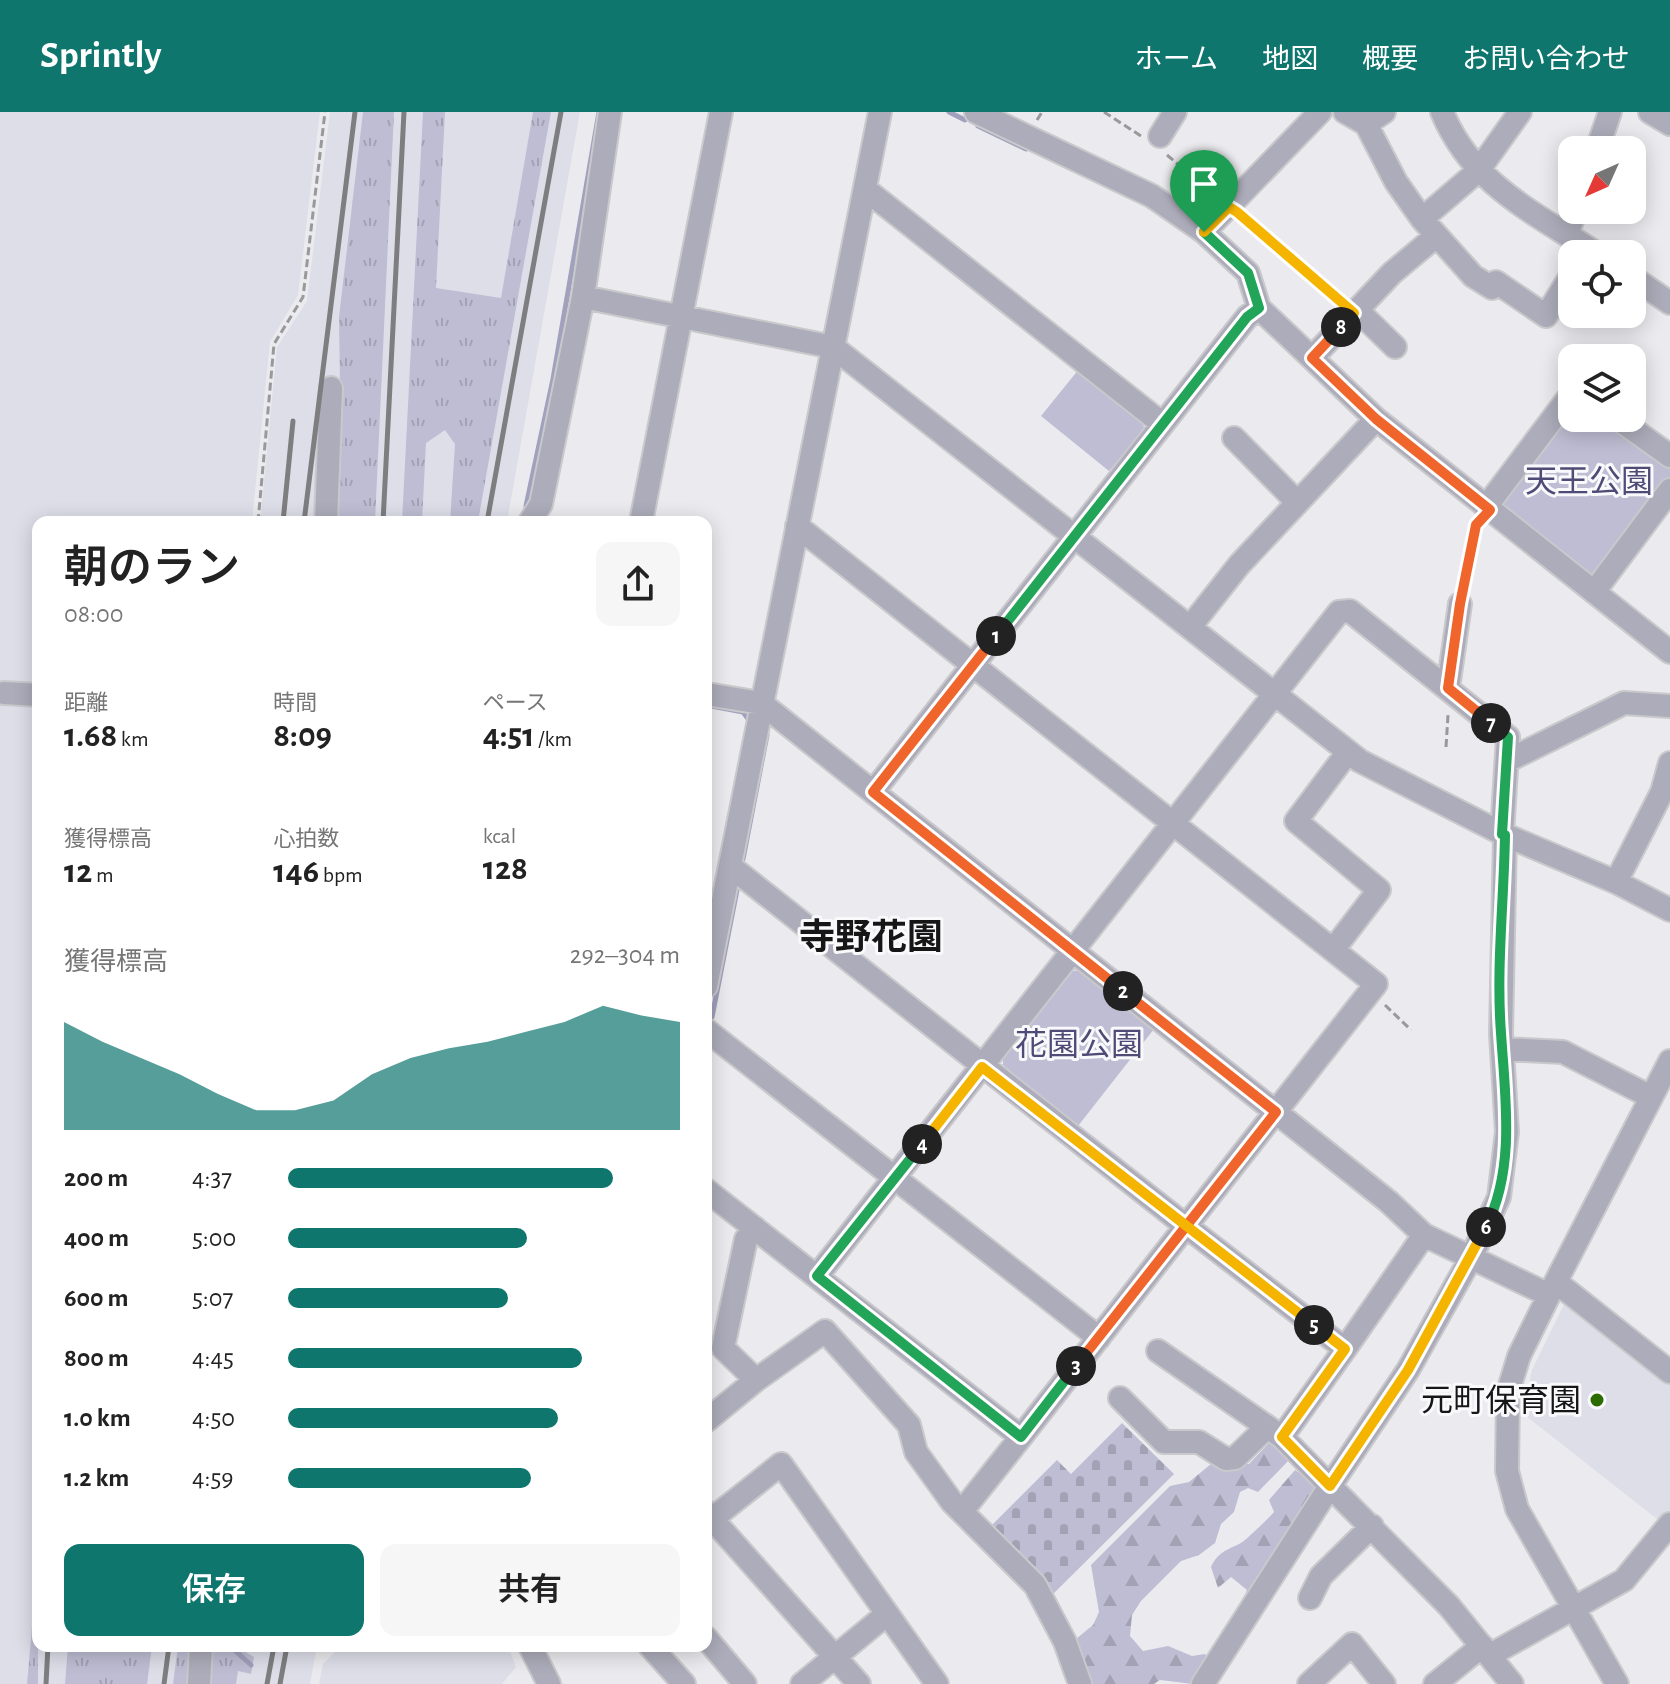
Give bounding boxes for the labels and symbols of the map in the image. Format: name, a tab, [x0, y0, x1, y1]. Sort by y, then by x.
north arrow	[1558, 136, 1646, 224]
pin	[1170, 150, 1238, 232]
pin: 8	[1321, 307, 1361, 347]
park label: 天王公園	[1525, 465, 1653, 498]
pin: 1	[976, 616, 1016, 656]
pin: 7	[1471, 703, 1511, 743]
district label: 寺野花園	[799, 918, 943, 956]
pin: 2	[1103, 971, 1143, 1011]
park label: 花園公園	[1015, 1028, 1143, 1061]
pin: 4	[902, 1124, 942, 1164]
pin: 6	[1466, 1207, 1506, 1247]
pin: 5	[1294, 1305, 1334, 1345]
pin: 3	[1056, 1346, 1096, 1386]
place label: 元町保育園	[1421, 1383, 1581, 1417]
marker: 元町保育園	[1588, 1391, 1606, 1409]

